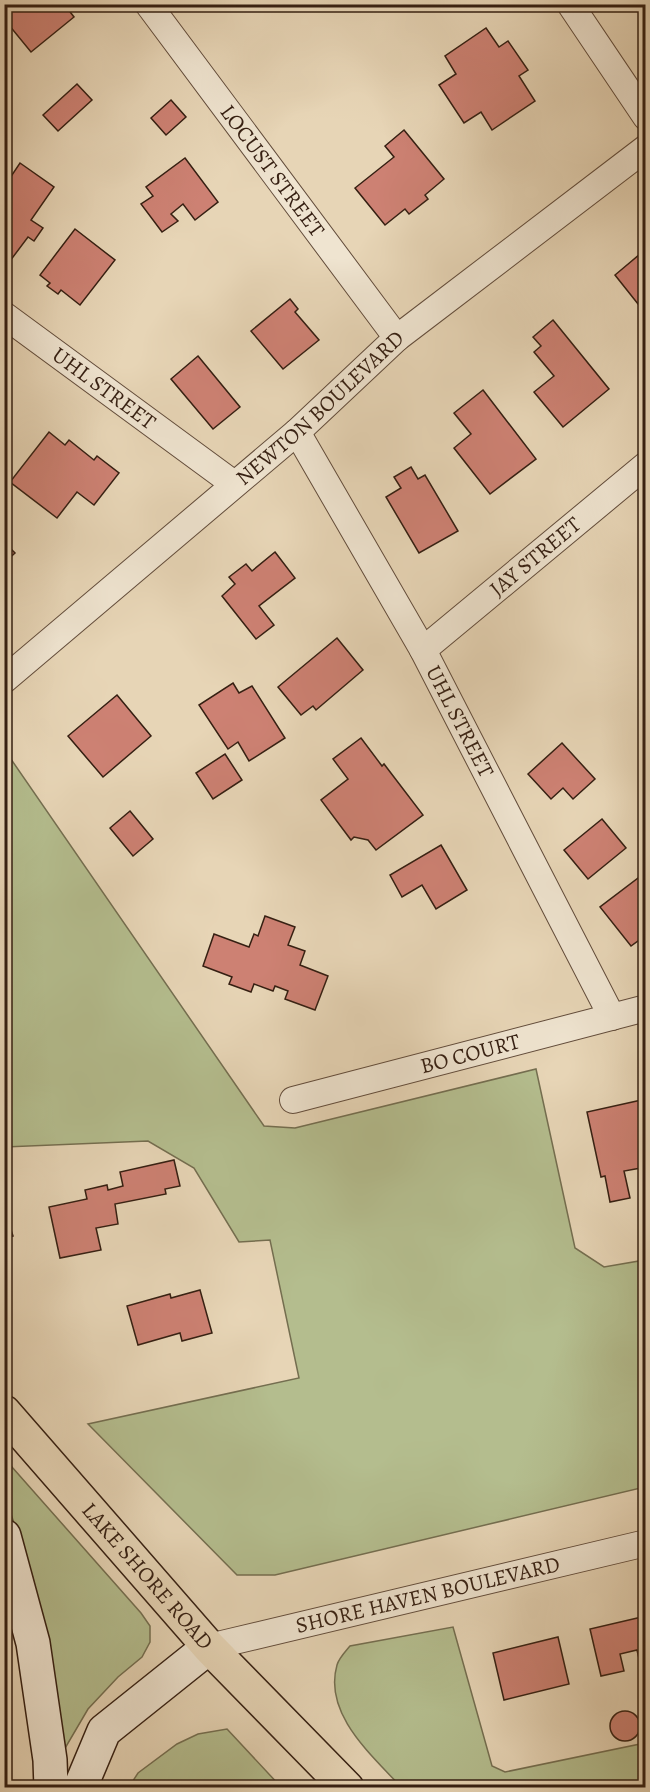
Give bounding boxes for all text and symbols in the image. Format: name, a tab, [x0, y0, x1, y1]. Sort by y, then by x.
street label: LOCUST STREET	[213, 98, 332, 243]
street label: NEWTON BOULEVARD	[229, 324, 411, 492]
street label: UHL STREET	[46, 340, 162, 437]
street label: JAY STREET	[483, 510, 587, 604]
street label: UHL STREET	[418, 660, 501, 783]
street label: BO COURT	[417, 1026, 523, 1081]
street label: LAKE SHORE ROAD	[75, 1496, 220, 1656]
street label: SHORE HAVEN BOULEVARD	[293, 1549, 563, 1641]

